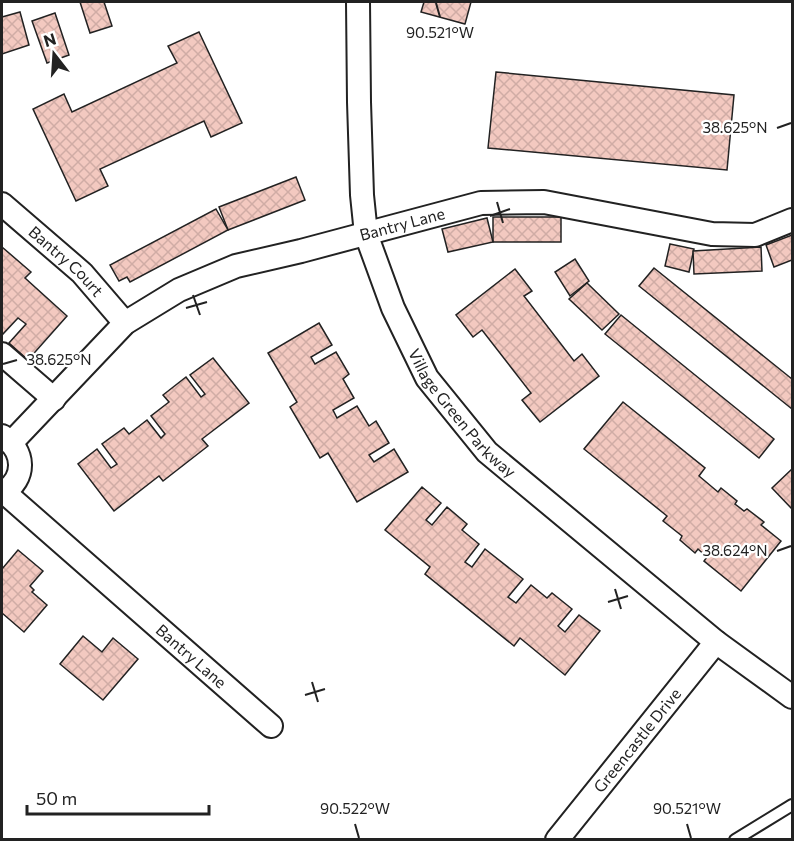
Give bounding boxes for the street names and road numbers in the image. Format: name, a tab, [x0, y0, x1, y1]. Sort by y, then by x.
street label: Bantry Lane	[357, 203, 447, 244]
street label: Bantry Court	[25, 222, 108, 300]
street label: Village Green Parkway	[405, 345, 520, 481]
street label: Bantry Lane	[152, 620, 231, 692]
street label: Greencastle Drive	[589, 684, 684, 796]

